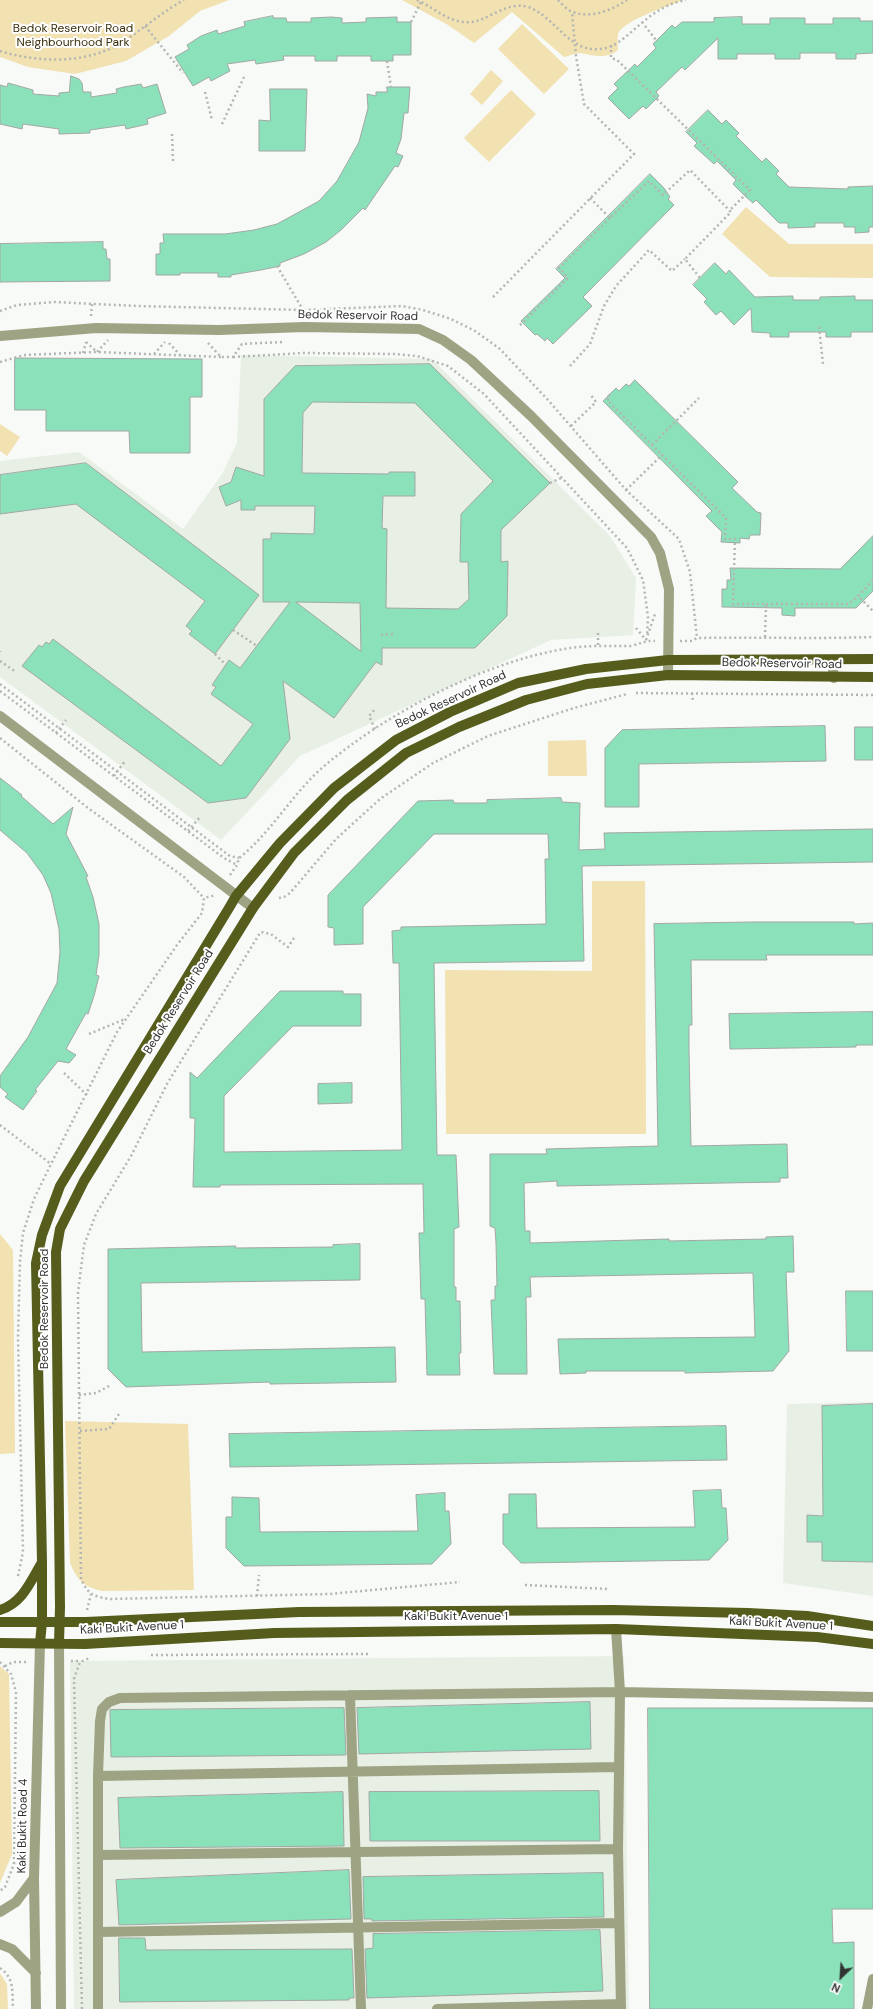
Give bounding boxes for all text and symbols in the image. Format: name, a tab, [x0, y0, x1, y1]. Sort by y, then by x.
park label: Bedok Reservoir Road Neighbourhood Park	[13, 22, 133, 50]
street label: Bedok Reservoir Road	[298, 308, 418, 324]
street label: Bedok Reservoir Road	[722, 656, 842, 672]
street label: Bedok Reservoir Road	[393, 668, 509, 732]
street label: Bedok Reservoir Road	[141, 947, 217, 1057]
street label: Bedok Reservoir Road	[38, 1249, 52, 1369]
street label: Kaki Bukit Avenue 1	[404, 1610, 508, 1624]
street label: Kaki Bukit Avenue 1	[729, 1614, 833, 1634]
street label: Kaki Bukit Avenue 1	[80, 1618, 184, 1638]
street label: Kaki Bukit Road 4	[15, 1779, 31, 1873]
north arrow	[821, 1957, 861, 1997]
text: N	[829, 1980, 843, 1996]

